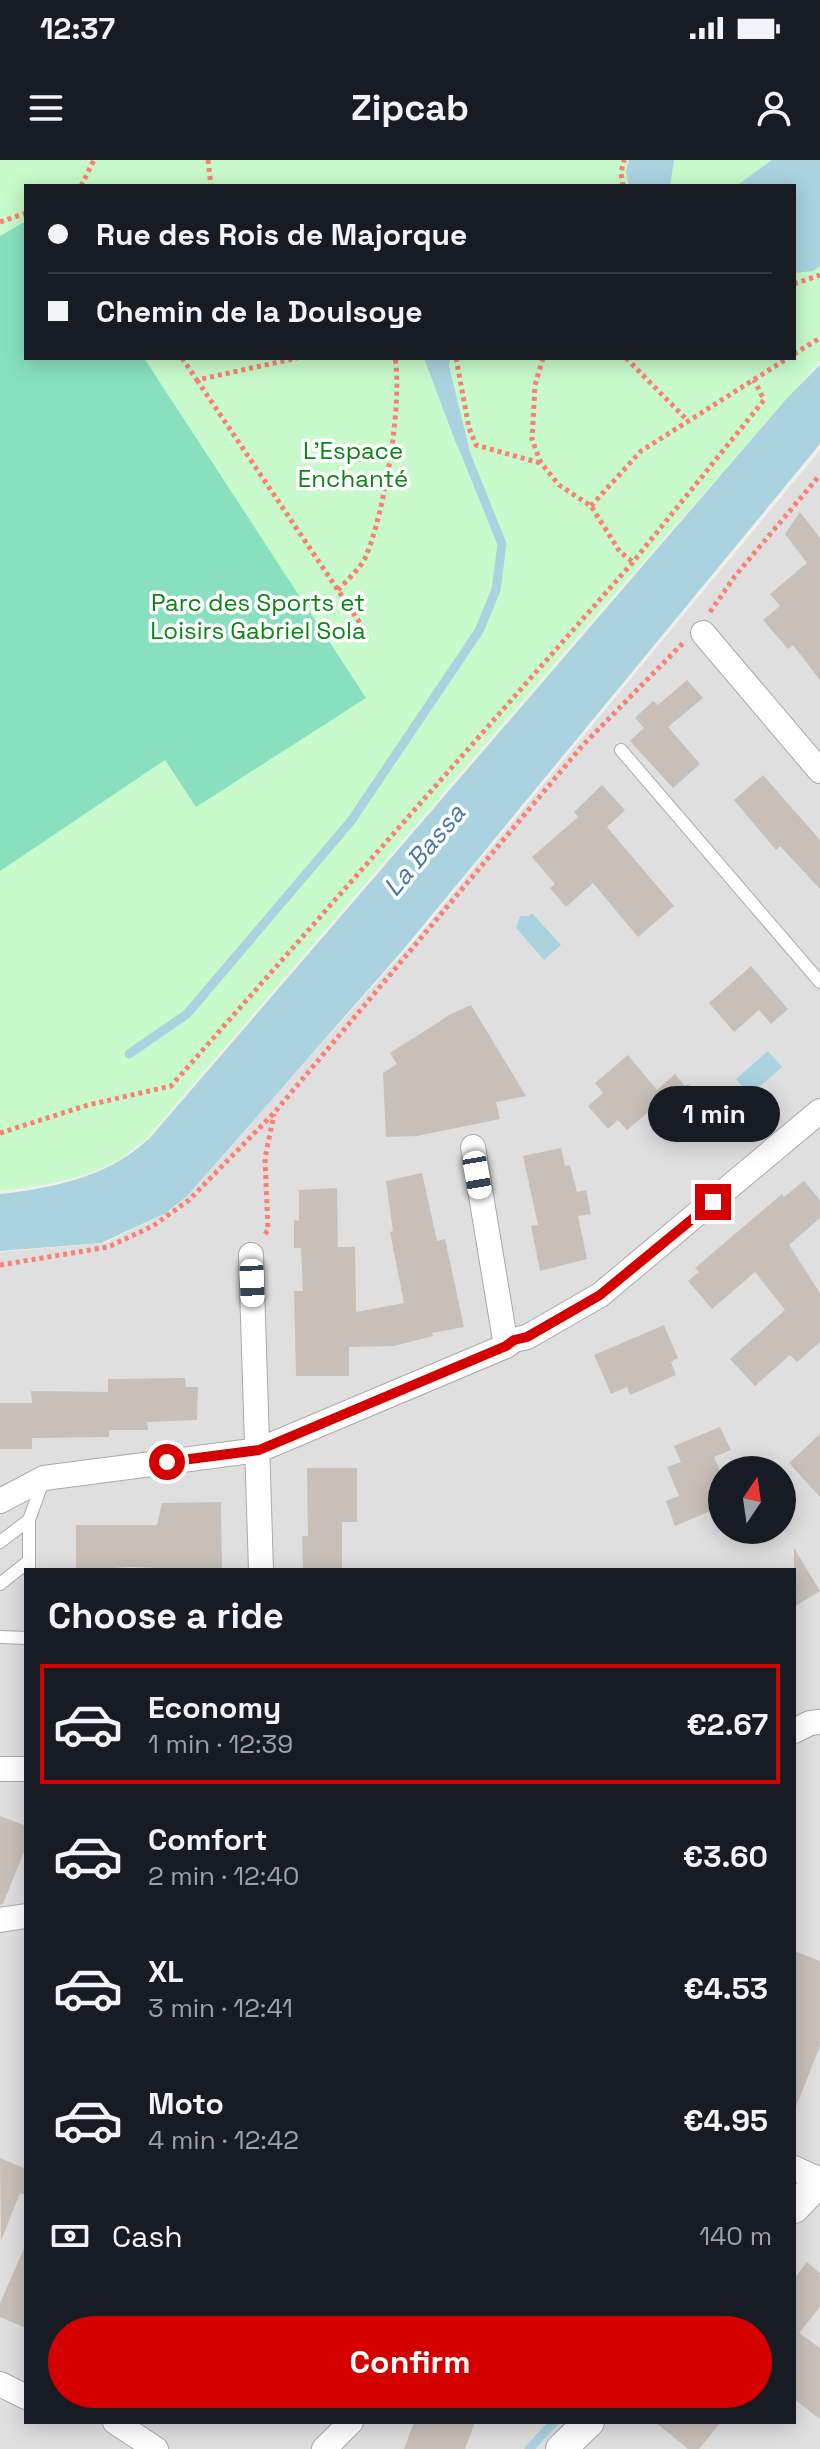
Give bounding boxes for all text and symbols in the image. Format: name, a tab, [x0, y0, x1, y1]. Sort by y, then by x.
text: 12:37	[40, 9, 115, 48]
text: Zipcab	[351, 85, 469, 131]
icon: menu	[24, 86, 68, 130]
icon: person	[752, 86, 796, 130]
text: Rue des Rois de Majorque	[96, 215, 467, 254]
text: Chemin de la Doulsoye	[96, 292, 423, 331]
park label: L'Espace Enchanté	[298, 435, 408, 494]
park label: Parc des Sports et Loisirs Gabriel Sola	[150, 587, 366, 646]
water label: La Bassa	[376, 796, 473, 903]
callout: 1 min	[647, 1086, 779, 1142]
text: 1 min	[682, 1097, 746, 1131]
car	[461, 1149, 493, 1201]
route end	[695, 1184, 731, 1220]
car	[239, 1259, 265, 1307]
route start	[149, 1444, 185, 1480]
north arrow	[708, 1456, 796, 1544]
map controls	[708, 1456, 796, 1544]
text: Choose a ride	[48, 1593, 284, 1639]
icon: car	[52, 1688, 124, 1760]
text: Economy	[148, 1688, 281, 1727]
text: €2.67	[687, 1705, 768, 1744]
text: 1 min · 12:39	[148, 1727, 293, 1761]
icon: car	[52, 1820, 124, 1892]
text: Comfort	[148, 1820, 267, 1859]
text: €3.60	[683, 1837, 768, 1876]
text: 2 min · 12:40	[148, 1859, 299, 1893]
icon: car	[52, 1952, 124, 2024]
text: XL	[148, 1952, 184, 1991]
text: €4.53	[683, 1969, 768, 2008]
text: 3 min · 12:41	[148, 1991, 293, 2025]
icon: car	[52, 2084, 124, 2156]
text: Moto	[148, 2084, 224, 2123]
text: €4.95	[683, 2101, 768, 2140]
text: 4 min · 12:42	[148, 2123, 299, 2157]
icon: cash	[48, 2214, 92, 2258]
text: Cash	[112, 2217, 183, 2256]
text: 140 m	[699, 2219, 772, 2253]
button: Confirm	[48, 2316, 772, 2408]

